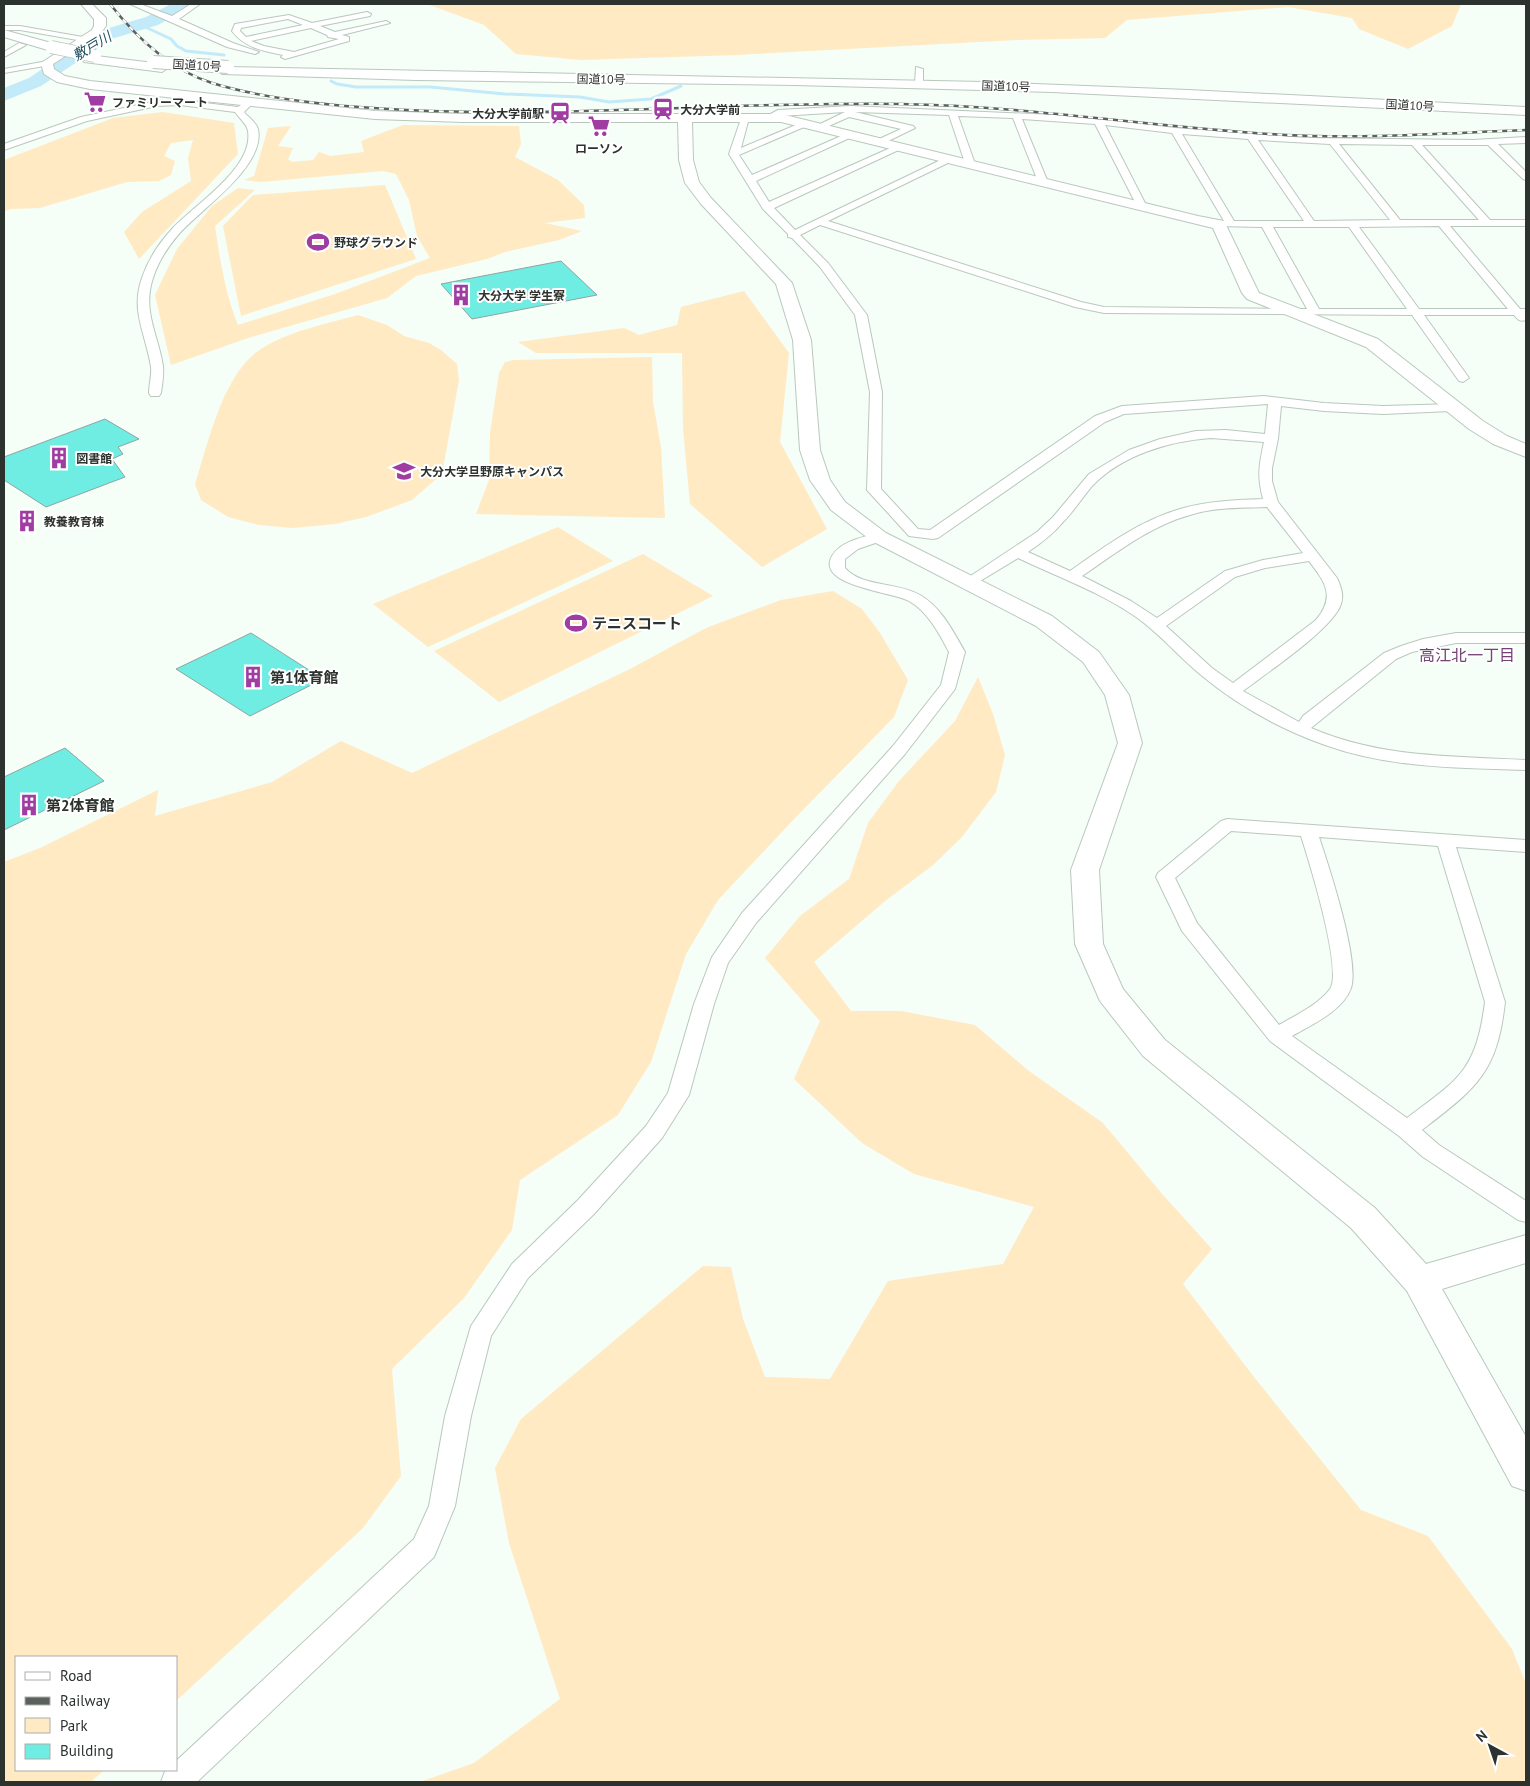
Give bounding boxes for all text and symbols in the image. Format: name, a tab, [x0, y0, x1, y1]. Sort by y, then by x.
water label: 敷戸川	[69, 26, 116, 65]
street label: 国道10号	[172, 56, 222, 74]
street label: 国道10号	[576, 71, 626, 87]
street label: 国道10号	[981, 78, 1031, 94]
supermarket icon: ファミリーマート	[82, 89, 108, 115]
place label: ファミリーマート	[112, 95, 208, 110]
station icon: 大分大学前	[650, 96, 676, 122]
street label: 国道10号	[1385, 96, 1435, 114]
station icon: 大分大学前駅	[547, 100, 573, 126]
place label: 大分大学前	[680, 102, 740, 117]
place label: 大分大学前駅	[472, 106, 544, 121]
supermarket icon: ローソン	[586, 113, 612, 139]
place label: ローソン	[575, 141, 623, 156]
sports icon: 野球グラウンド	[305, 229, 331, 255]
place label: 野球グラウンド	[334, 235, 418, 250]
building icon: 大分大学 学生寮	[448, 282, 474, 308]
place label: 大分大学 学生寮	[478, 288, 565, 303]
building icon: 図書館	[46, 445, 72, 471]
place label: 図書館	[76, 451, 112, 466]
school or university icon: 大分大学旦野原キャンパス	[391, 458, 417, 484]
place label: 大分大学旦野原キャンパス	[420, 464, 564, 479]
building icon: 教養教育棟	[14, 508, 40, 534]
place label: 教養教育棟	[44, 514, 104, 529]
sports icon: テニスコート	[563, 610, 589, 636]
place label: テニスコート	[592, 614, 682, 633]
district label: 高江北一丁目	[1419, 645, 1515, 665]
building icon: 第1体育館	[240, 664, 266, 690]
place label: 第1体育館	[270, 668, 339, 687]
building icon: 第2体育館	[16, 792, 42, 818]
place label: 第2体育館	[46, 796, 115, 815]
legend	[15, 1656, 178, 1771]
text: Road	[60, 1666, 92, 1685]
text: Railway	[60, 1691, 110, 1710]
text: Park	[60, 1716, 88, 1735]
north arrow	[1465, 1721, 1515, 1771]
text: N	[1472, 1726, 1491, 1746]
text: Building	[60, 1741, 114, 1760]

